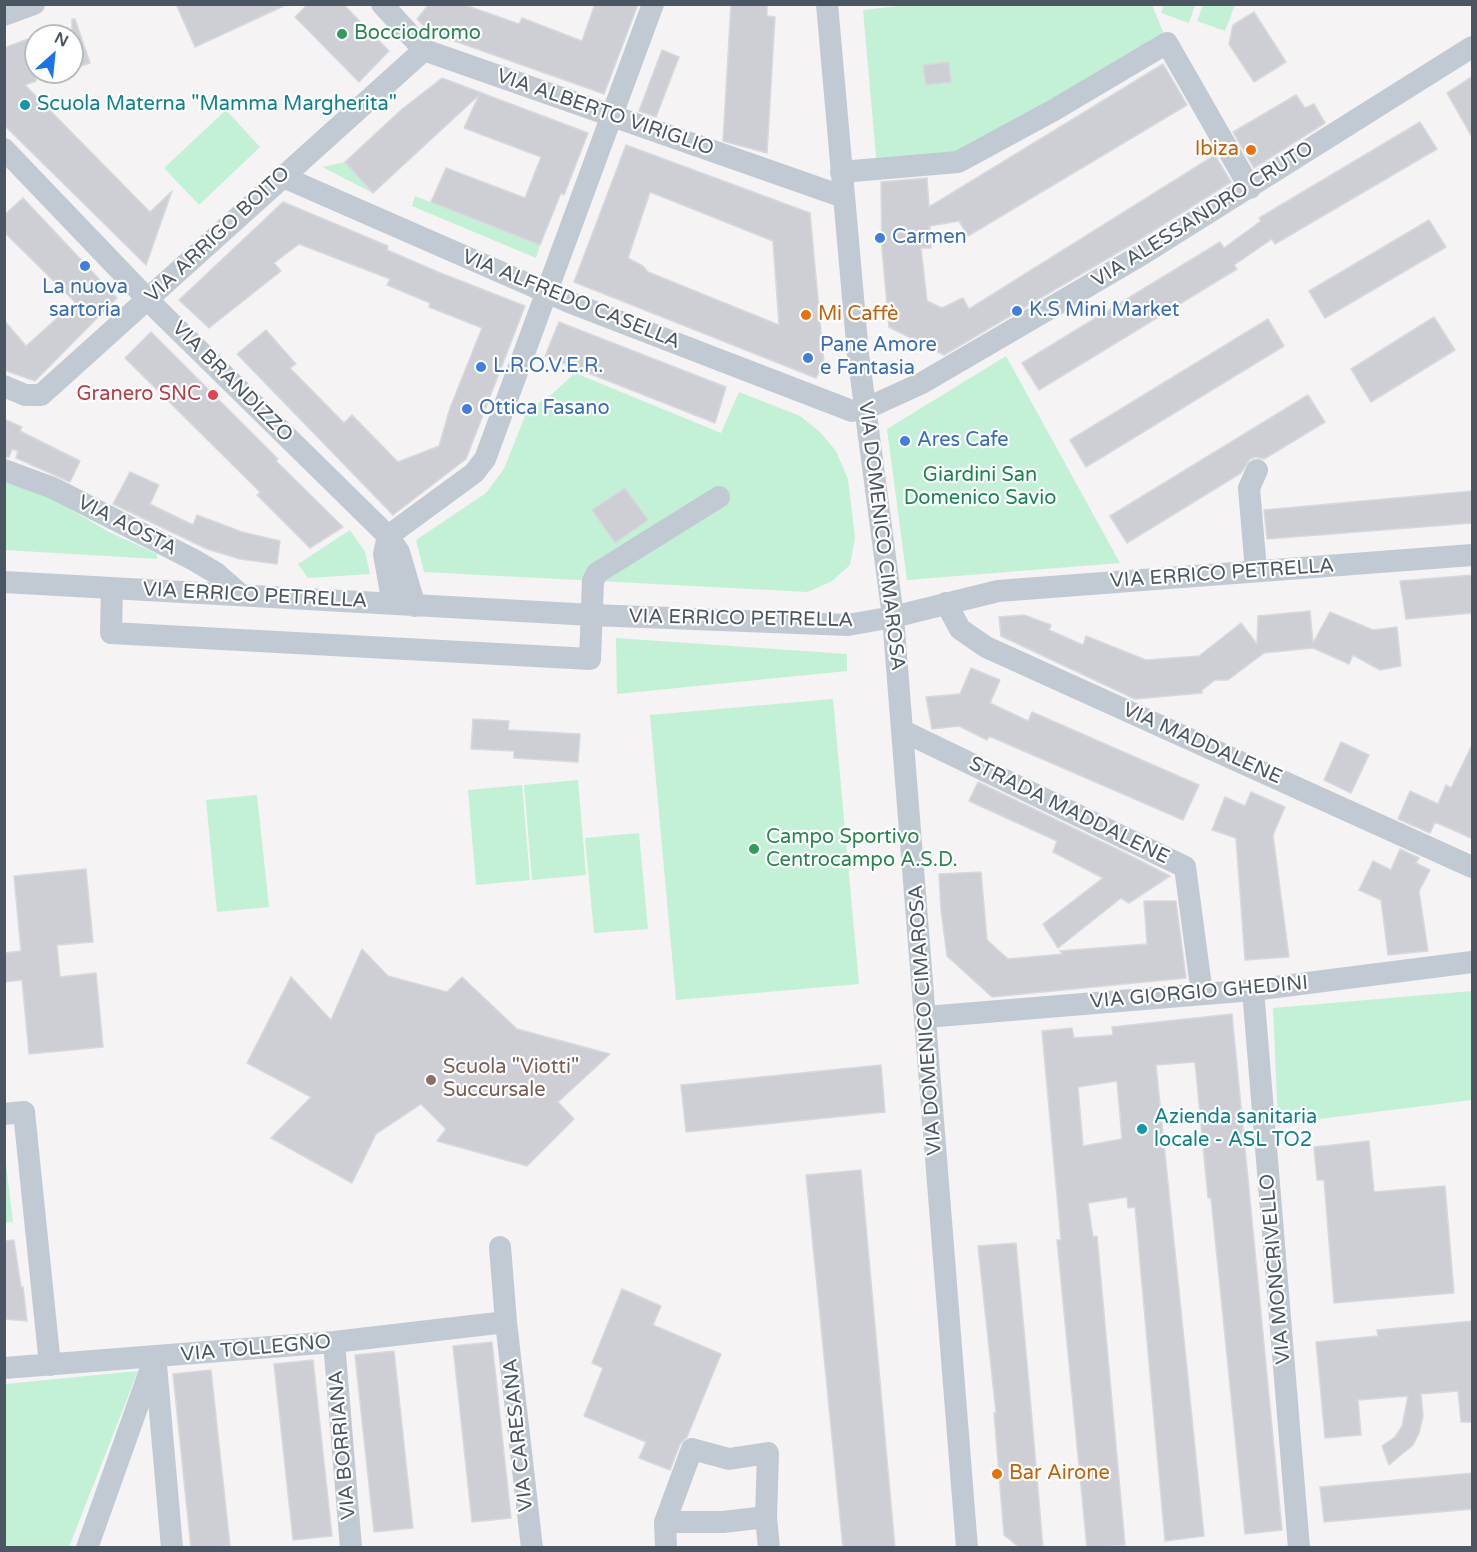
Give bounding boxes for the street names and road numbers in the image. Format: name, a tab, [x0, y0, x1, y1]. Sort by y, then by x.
street label: VIA ALBERTO VIRIGLIO	[493, 64, 717, 162]
street label: VIA ALESSANDRO CRUTO	[1088, 137, 1318, 293]
street label: VIA ARRIGO BOITO	[141, 162, 295, 308]
street label: VIA ALFREDO CASELLA	[458, 245, 684, 355]
street label: VIA BRANDIZZO	[167, 317, 297, 447]
street label: VIA DOMENICO CIMAROSA	[853, 400, 909, 672]
street label: VIA AOSTA	[73, 491, 181, 561]
street label: VIA ERRICO PETRELLA	[1109, 554, 1335, 594]
street label: VIA ERRICO PETRELLA	[142, 578, 368, 614]
street label: VIA ERRICO PETRELLA	[629, 605, 853, 633]
street label: VIA MADDALENE	[1119, 698, 1285, 790]
street label: STRADA MADDALENE	[965, 752, 1173, 870]
street label: VIA DOMENICO CIMAROSA	[905, 884, 947, 1156]
street label: VIA GIORGIO GHEDINI	[1089, 972, 1309, 1014]
street label: VIA MONCRIVELLO	[1256, 1173, 1296, 1365]
street label: VIA TOLLEGNO	[180, 1330, 332, 1368]
street label: VIA CARESANA	[499, 1357, 539, 1513]
street label: VIA BORRIANA	[325, 1369, 361, 1521]

